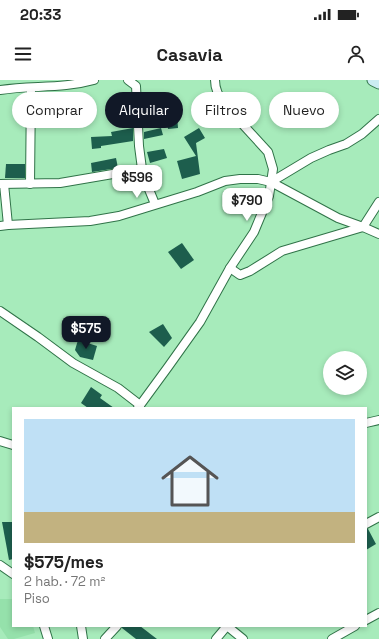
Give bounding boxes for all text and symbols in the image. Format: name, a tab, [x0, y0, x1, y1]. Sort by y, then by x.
text: 20:33	[20, 5, 61, 24]
icon: menu	[12, 43, 34, 65]
text: Casavia	[156, 43, 223, 66]
icon: person	[345, 43, 367, 65]
chip: Comprar	[12, 92, 97, 128]
chip: Alquilar	[105, 92, 183, 128]
chip: Filtros	[191, 92, 261, 128]
chip: Nuevo	[269, 92, 339, 128]
pin: $596	[113, 165, 161, 199]
text: $596	[121, 169, 153, 186]
pin: $790	[223, 188, 271, 222]
text: $790	[231, 192, 263, 209]
pin: $575	[62, 316, 110, 350]
text: $575	[71, 320, 101, 337]
map controls	[323, 351, 367, 395]
button: layers	[323, 351, 367, 395]
icon: home	[154, 445, 226, 517]
text: $575/mes	[24, 551, 104, 573]
text: 2 hab. · 72 m²	[24, 573, 105, 590]
text: Piso	[24, 590, 50, 607]

